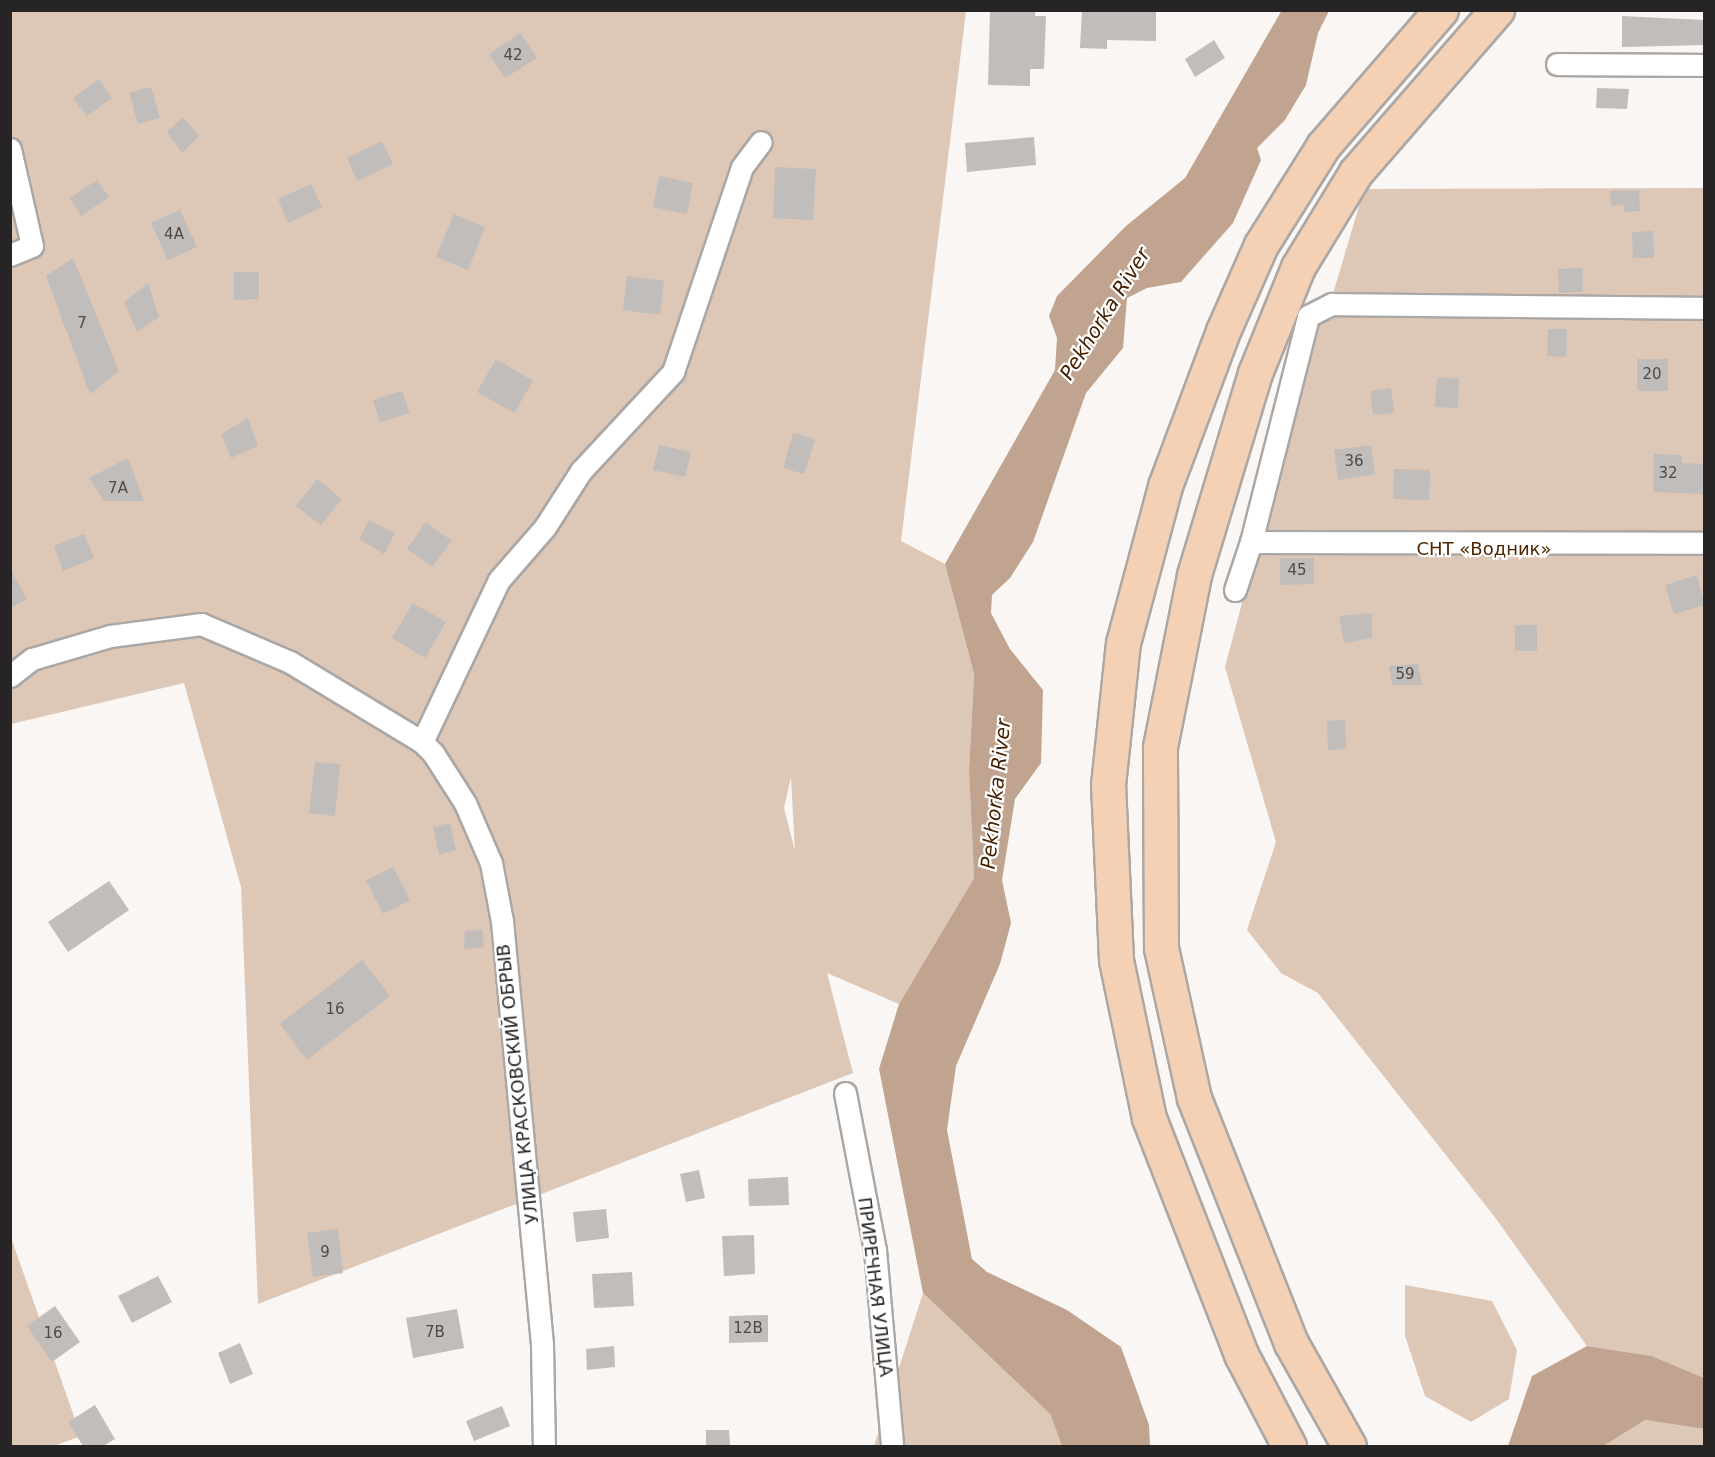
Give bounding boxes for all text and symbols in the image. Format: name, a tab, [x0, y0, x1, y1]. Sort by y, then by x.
house number: 42	[503, 47, 523, 65]
house number: 4А	[164, 226, 184, 244]
water label: Pekhorka River	[1055, 244, 1155, 384]
house number: 7	[77, 315, 87, 333]
house number: 20	[1642, 366, 1662, 384]
house number: 36	[1344, 453, 1364, 471]
house number: 32	[1658, 465, 1678, 483]
house number: 7А	[108, 480, 128, 498]
park label: СНТ «Водник»	[1417, 538, 1551, 560]
house number: 45	[1287, 562, 1307, 580]
house number: 59	[1395, 666, 1415, 684]
water label: Pekhorka River	[976, 718, 1016, 870]
street label: УЛИЦА КРАСКОВСКИЙ ОБРЫВ	[493, 943, 543, 1225]
house number: 16	[325, 1001, 345, 1019]
street label: ПРИРЕЧНАЯ УЛИЦА	[853, 1196, 897, 1378]
house number: 9	[320, 1244, 330, 1262]
house number: 12В	[733, 1320, 763, 1338]
house number: 7В	[425, 1324, 445, 1342]
house number: 16	[43, 1325, 63, 1343]

